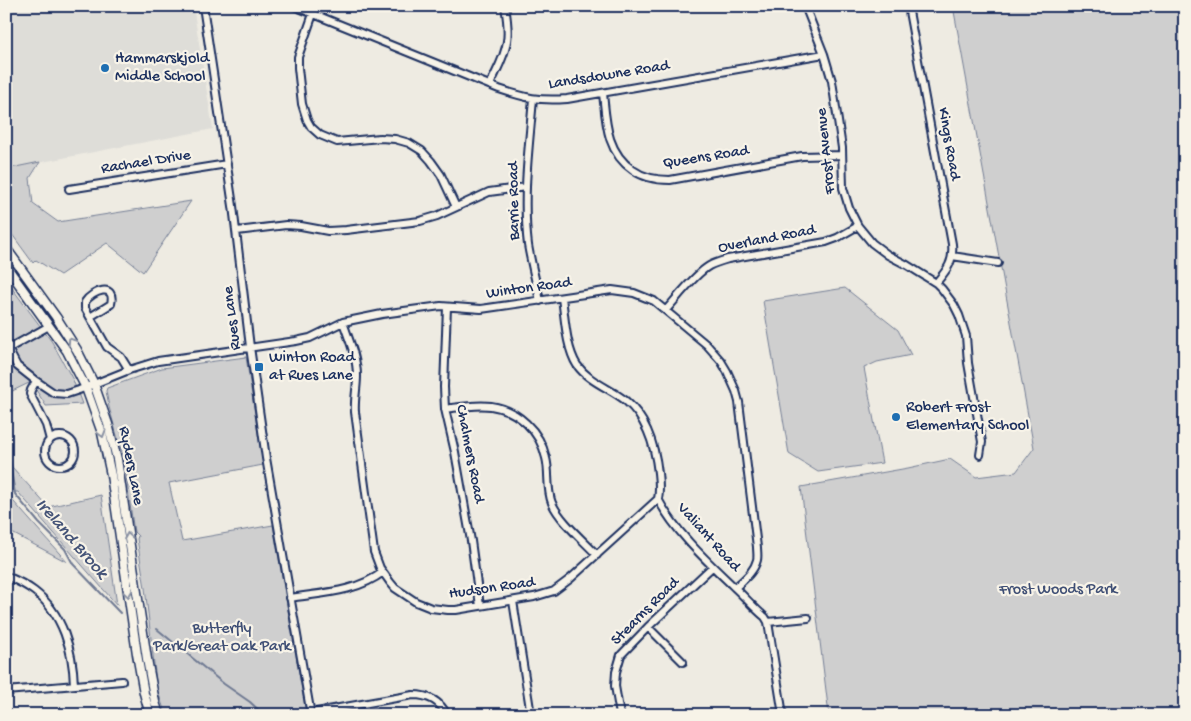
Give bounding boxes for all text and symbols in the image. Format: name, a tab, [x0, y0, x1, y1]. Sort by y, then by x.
place label: Hammarskjold Middle School	[115, 50, 211, 87]
street label: Landsdowne Road	[547, 57, 672, 95]
marker: Hammarskjold Middle School	[99, 62, 111, 74]
street label: Frost Avenue	[813, 106, 841, 196]
street label: Kings Road	[932, 106, 964, 183]
street label: Queens Road	[662, 142, 752, 174]
street label: Rachael Drive	[100, 146, 193, 179]
street label: Barrie Road	[505, 160, 525, 242]
street label: Overland Road	[717, 221, 819, 259]
street label: Winton Road	[485, 273, 574, 304]
street label: Rues Lane	[220, 284, 246, 351]
one-way arrow	[68, 337, 77, 346]
place label: Winton Road at Rues Lane	[269, 349, 356, 386]
marker: Winton Road at Rues Lane	[253, 361, 265, 373]
place label: Robert Frost Elementary School	[906, 399, 1029, 436]
street label: Chalmers Road	[450, 403, 488, 506]
marker: Robert Frost Elementary School	[890, 411, 902, 423]
street label: Ryders Lane	[113, 425, 147, 508]
one-way arrow	[96, 429, 106, 437]
water label: Ireland Brook	[30, 495, 113, 585]
street label: Valiant Road	[671, 499, 745, 578]
one-way arrow	[124, 532, 134, 541]
street label: Hudson Road	[448, 573, 538, 604]
street label: Stearns Road	[608, 573, 685, 650]
park label: Frost Woods Park	[998, 581, 1119, 600]
one-way arrow	[123, 590, 133, 598]
park label: Butterfly Park/Great Oak Park	[152, 620, 293, 657]

